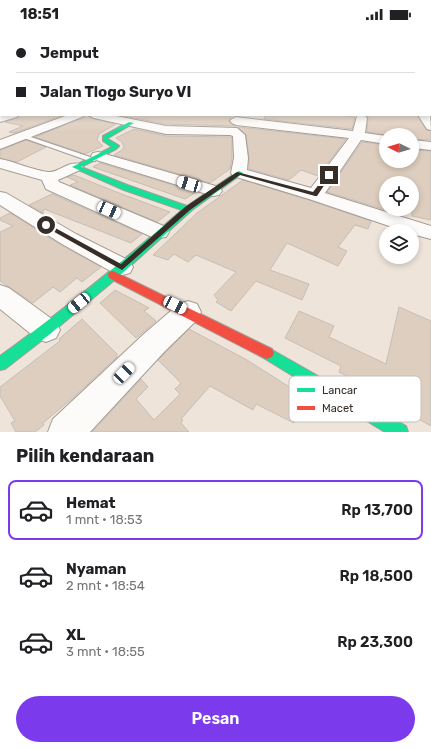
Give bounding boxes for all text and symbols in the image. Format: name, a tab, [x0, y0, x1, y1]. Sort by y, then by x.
text: 18:51	[20, 5, 59, 23]
text: Jemput	[40, 44, 99, 62]
text: Jalan Tlogo Suryo VI	[40, 83, 191, 101]
north arrow	[379, 128, 419, 168]
map controls	[379, 128, 419, 264]
route end	[320, 166, 338, 184]
car	[176, 175, 202, 193]
button: locate	[379, 176, 419, 216]
car	[96, 200, 122, 220]
route start	[37, 216, 55, 234]
button: layers	[379, 224, 419, 264]
car	[66, 291, 92, 315]
car	[162, 294, 188, 316]
car	[111, 360, 137, 386]
legend	[289, 376, 421, 422]
text: Lancar	[322, 384, 358, 397]
text: Macet	[322, 402, 354, 415]
text: Pilih kendaraan	[16, 445, 154, 467]
icon: car	[18, 492, 54, 528]
text: Hemat	[66, 494, 116, 512]
text: Rp 13,700	[341, 501, 413, 519]
text: 1 mnt · 18:53	[66, 512, 143, 527]
icon: car	[18, 558, 54, 594]
text: Nyaman	[66, 560, 127, 578]
text: Rp 18,500	[339, 567, 413, 585]
text: 2 mnt · 18:54	[66, 578, 145, 593]
icon: car	[18, 624, 54, 660]
text: XL	[66, 626, 85, 644]
text: Rp 23,300	[337, 633, 413, 651]
text: 3 mnt · 18:55	[66, 644, 145, 659]
button: Pesan	[16, 696, 415, 742]

